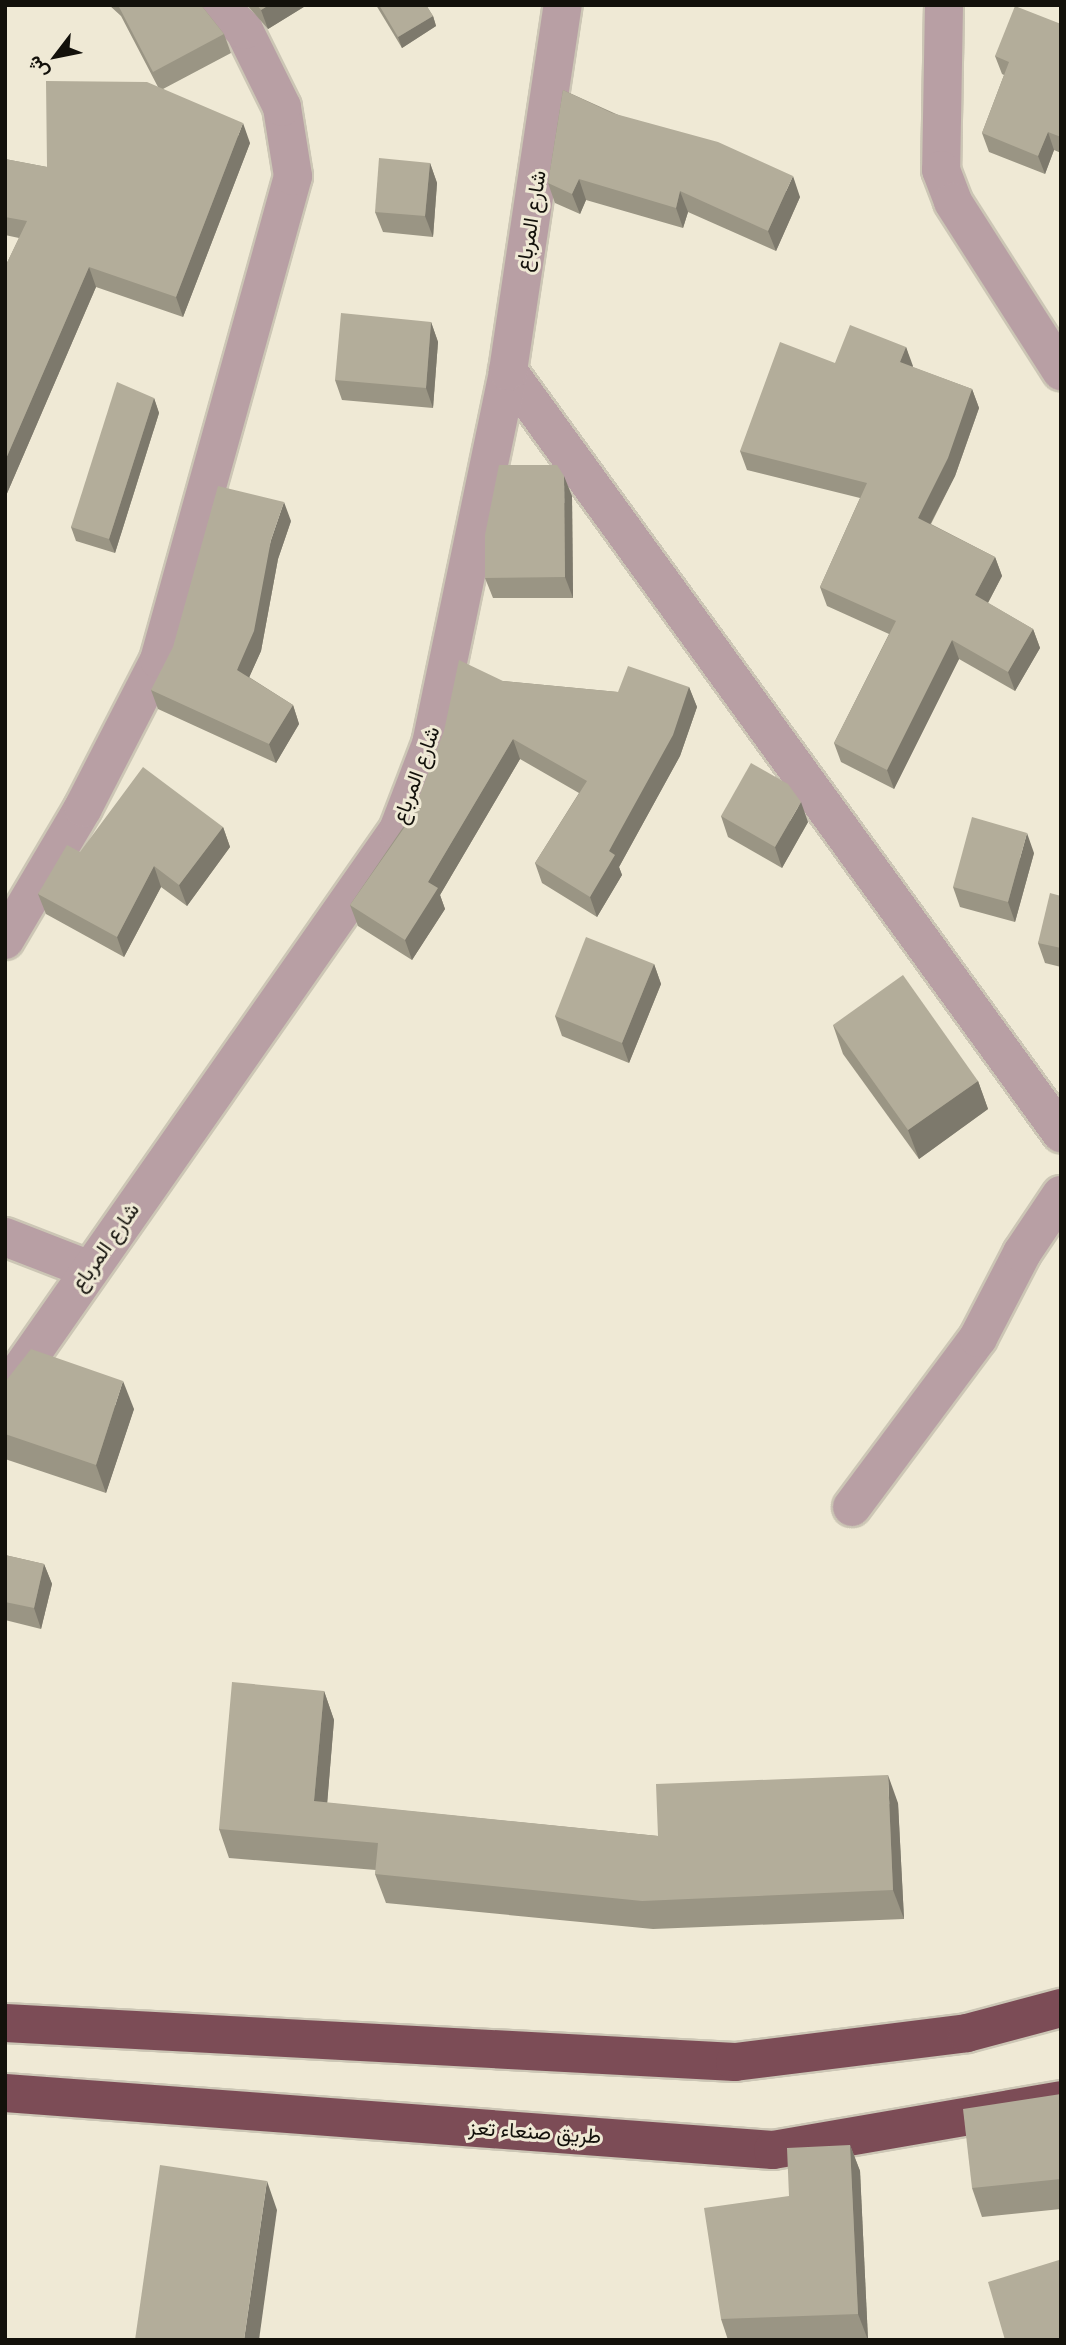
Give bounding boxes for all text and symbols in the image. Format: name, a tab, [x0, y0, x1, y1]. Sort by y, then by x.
north arrow	[21, 21, 91, 91]
text: ش	[22, 52, 54, 83]
street label: شارع المرباع	[511, 169, 551, 273]
street label: شارع المرباع	[387, 723, 445, 827]
street label: شارع المرباع	[65, 1198, 145, 1296]
street label: طريق صنعاء تعز	[468, 2115, 602, 2149]

